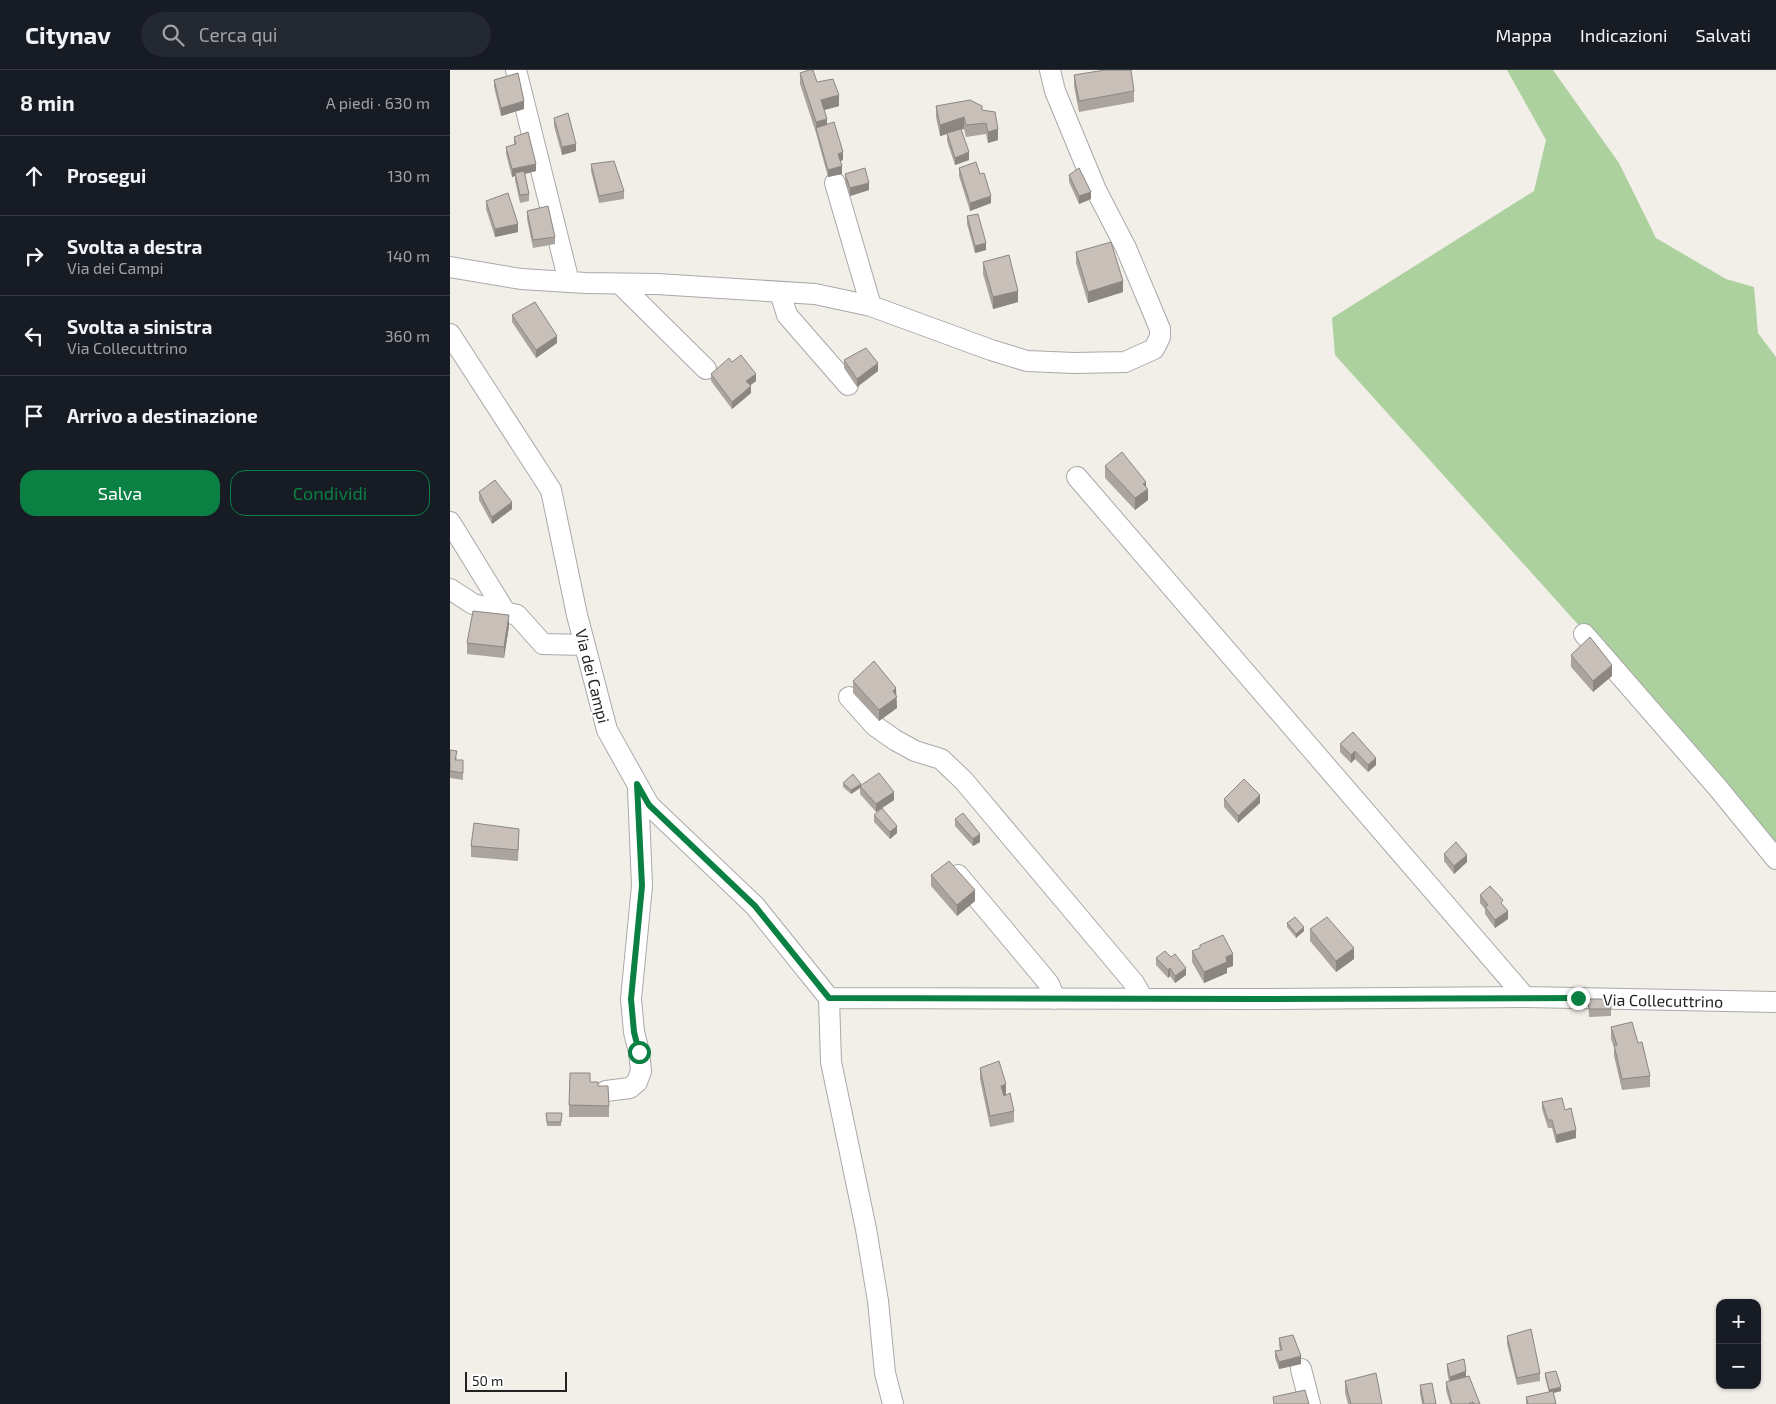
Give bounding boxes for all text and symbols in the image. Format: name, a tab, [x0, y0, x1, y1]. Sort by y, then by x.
search box	[141, 12, 491, 57]
text: Citynav	[25, 20, 111, 49]
icon: search	[159, 21, 187, 49]
text: Cerca qui	[199, 23, 278, 46]
text: Mappa	[1496, 24, 1552, 46]
text: Indicazioni	[1580, 24, 1667, 46]
text: Salvati	[1695, 24, 1751, 46]
text: 8 min	[20, 90, 75, 115]
text: A piedi · 630 m	[326, 93, 430, 112]
icon: ahead	[20, 162, 48, 190]
text: Prosegui	[67, 164, 146, 187]
text: 130 m	[388, 166, 430, 185]
text: Svolta a destra	[67, 235, 202, 258]
icon: right	[20, 242, 48, 270]
text: 140 m	[387, 246, 430, 265]
text: Via dei Campi	[67, 258, 164, 277]
text: Svolta a sinistra	[67, 315, 212, 338]
icon: left	[20, 322, 48, 350]
text: 360 m	[385, 326, 430, 345]
text: Via Collecuttrino	[67, 338, 187, 357]
icon: arrive	[20, 402, 48, 430]
text: Arrivo a destinazione	[67, 404, 258, 427]
button: Salva	[20, 470, 220, 516]
button: Condividi	[230, 470, 430, 516]
street label: Via dei Campi	[572, 627, 614, 725]
route end	[1567, 987, 1590, 1010]
street label: Via Collecuttrino	[1603, 989, 1723, 1011]
route start	[628, 1041, 651, 1064]
map controls	[1716, 1299, 1761, 1389]
button: +	[1716, 1299, 1761, 1344]
button: −	[1716, 1344, 1761, 1389]
scale bar	[465, 1369, 568, 1392]
text: 50 m	[472, 1372, 503, 1389]

